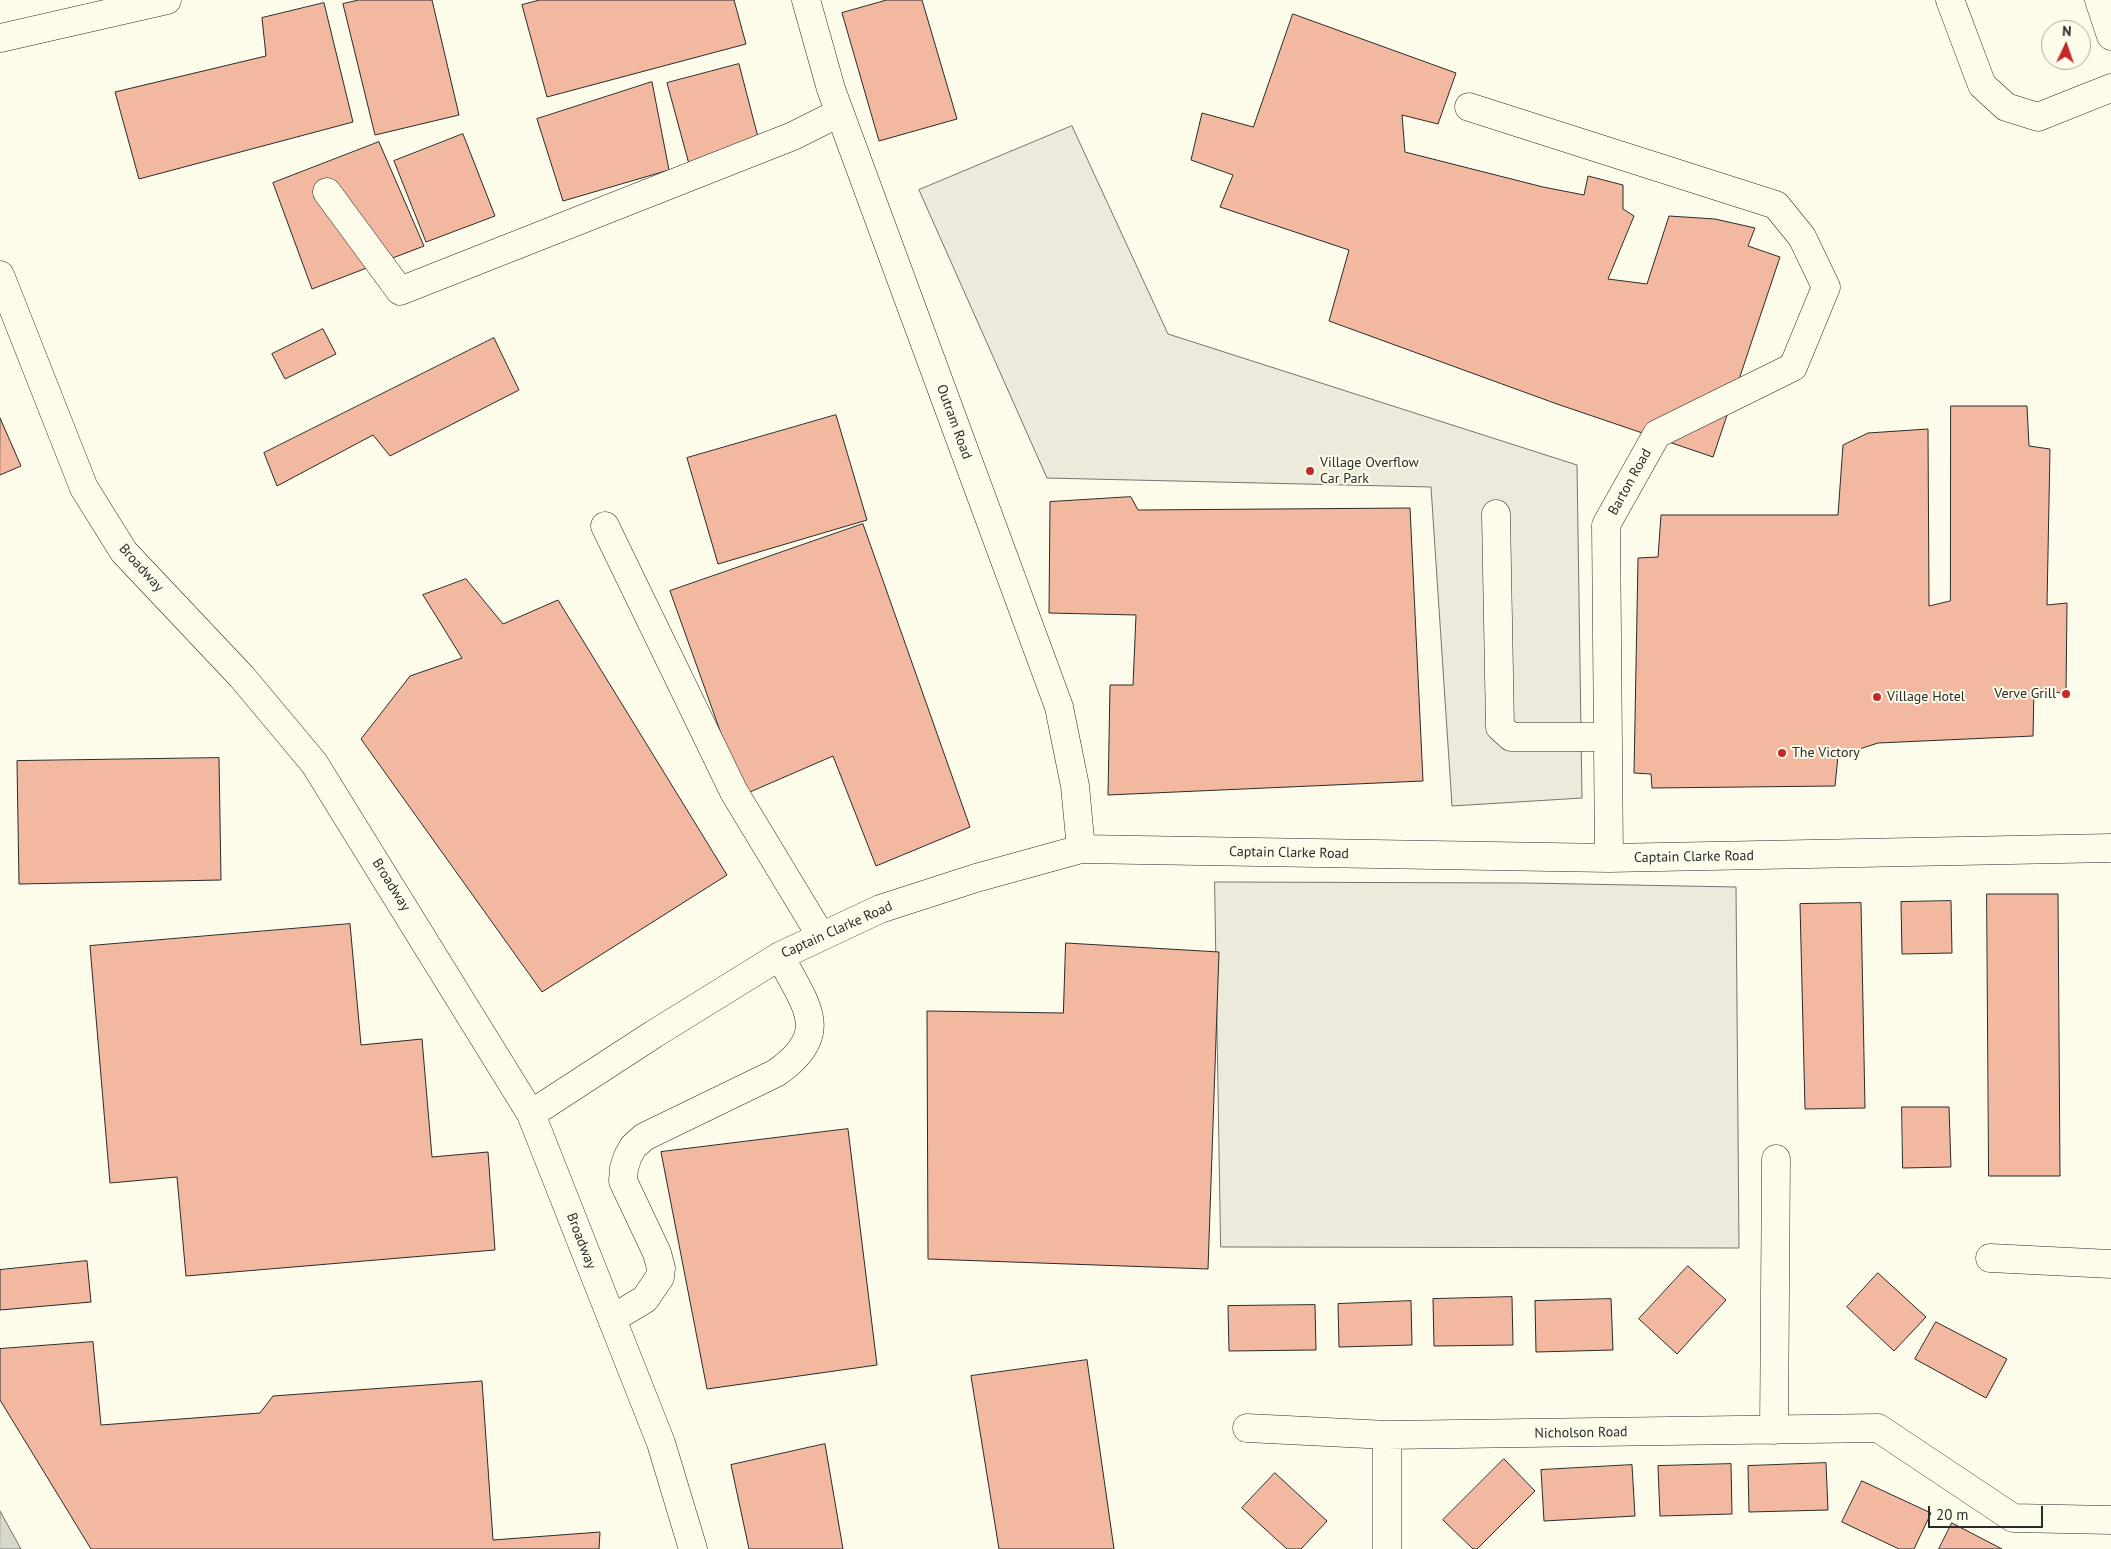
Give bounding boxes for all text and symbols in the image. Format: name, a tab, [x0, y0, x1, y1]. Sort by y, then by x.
north arrow	[2041, 20, 2091, 70]
text: N	[2062, 22, 2072, 40]
street label: Outram Road	[933, 382, 975, 462]
street label: Barton Road	[1605, 446, 1655, 518]
place label: Village Overflow Car Park	[1320, 455, 1419, 488]
marker: Village Overflow Car Park	[1304, 465, 1316, 477]
street label: Broadway	[115, 541, 167, 595]
place label: Verve Grill	[1994, 686, 2056, 702]
marker: Verve Grill	[2060, 688, 2072, 700]
place label: Village Hotel	[1887, 689, 1965, 705]
marker: Village Hotel	[1871, 691, 1883, 703]
place label: The Victory	[1792, 745, 1860, 761]
marker: The Victory	[1776, 747, 1788, 759]
street label: Captain Clarke Road	[1229, 844, 1349, 862]
street label: Captain Clarke Road	[1634, 848, 1754, 866]
street label: Broadway	[368, 856, 414, 914]
street label: Captain Clarke Road	[779, 898, 895, 962]
street label: Broadway	[563, 1211, 599, 1271]
street label: Nicholson Road	[1534, 1424, 1628, 1442]
scale bar	[1931, 1496, 2046, 1528]
text: 20 m	[1936, 1505, 1969, 1524]

